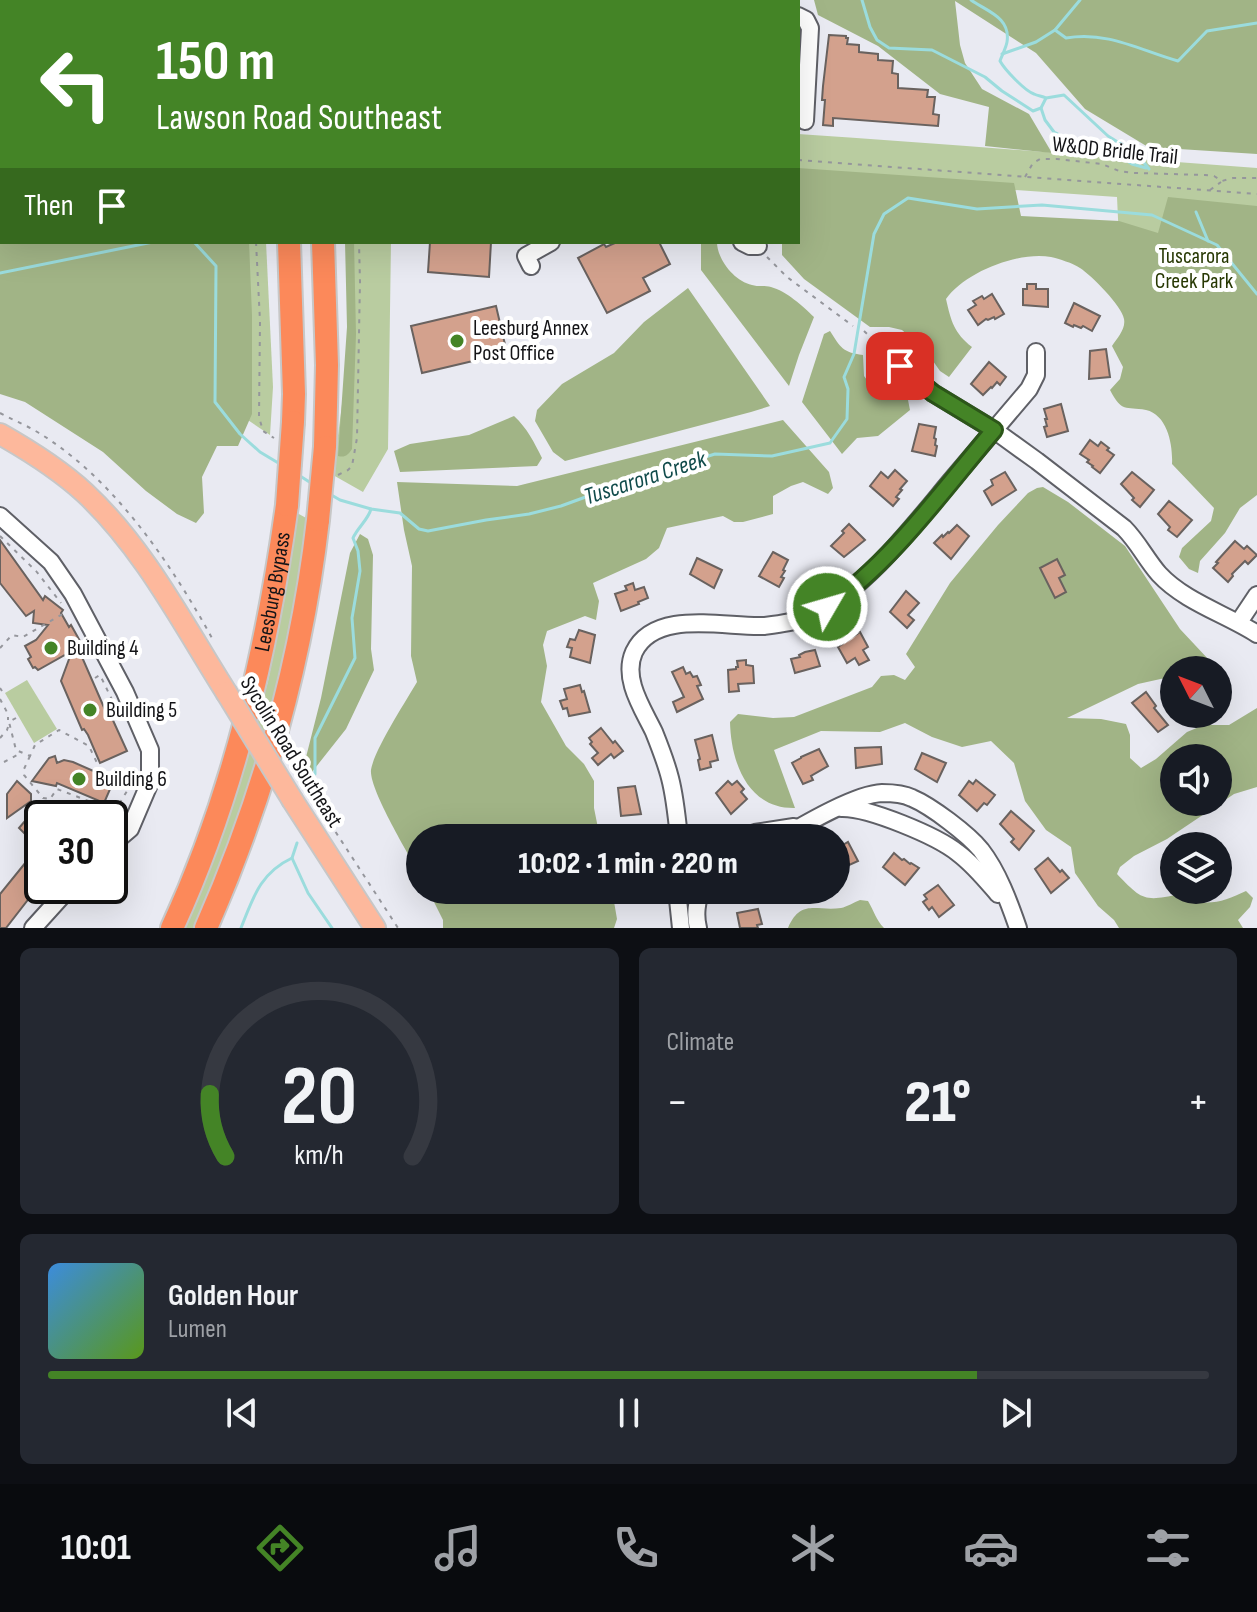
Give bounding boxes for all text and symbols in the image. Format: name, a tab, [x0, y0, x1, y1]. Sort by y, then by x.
text: 150 m	[156, 29, 275, 96]
icon: left	[24, 32, 128, 136]
text: Lawson Road Southeast	[156, 97, 442, 140]
street label: W&OD Bridle Trail	[1051, 131, 1179, 171]
icon: arrive	[90, 184, 134, 228]
text: Then	[24, 188, 74, 224]
park label: Tuscarora Creek Park	[1155, 243, 1234, 295]
place label: Leesburg Annex Post Office	[473, 315, 589, 367]
marker: Leesburg Annex Post Office	[448, 332, 466, 350]
pin	[866, 332, 934, 400]
icon: arrive	[878, 344, 922, 388]
water label: Tuscarora Creek	[580, 444, 711, 511]
street label: Leesburg Bypass	[248, 530, 296, 654]
position arrow	[785, 565, 869, 649]
place label: Building 4	[67, 635, 138, 662]
marker: Building 4	[42, 639, 60, 657]
north arrow	[1160, 656, 1232, 728]
map controls	[1160, 656, 1232, 904]
street label: Sycolin Road Southeast	[234, 671, 348, 833]
place label: Building 5	[106, 697, 177, 724]
marker: Building 5	[81, 701, 99, 719]
button: sound	[1160, 744, 1232, 816]
place label: Building 6	[95, 766, 167, 793]
marker: Building 6	[70, 770, 88, 788]
speed limit sign: 30	[24, 800, 128, 904]
button: layers	[1160, 832, 1232, 904]
text: 10:02 · 1 min · 220 m	[518, 846, 738, 882]
text: Climate	[667, 1027, 734, 1058]
text: 20	[281, 1048, 357, 1148]
text: 21°	[904, 1067, 971, 1139]
text: −	[667, 1076, 688, 1129]
text: +	[1187, 1076, 1209, 1129]
text: km/h	[295, 1138, 344, 1173]
text: Golden Hour	[168, 1278, 298, 1314]
text: Lumen	[168, 1314, 227, 1345]
icon: previous	[220, 1391, 264, 1435]
icon: pause	[607, 1391, 651, 1435]
icon: next	[994, 1391, 1038, 1435]
icon: directions	[252, 1520, 308, 1576]
icon: music	[430, 1520, 486, 1576]
icon: phone	[608, 1520, 664, 1576]
icon: climate	[785, 1520, 841, 1576]
icon: car	[963, 1520, 1019, 1576]
icon: filters	[1140, 1520, 1196, 1576]
text: 10:01	[61, 1527, 131, 1570]

